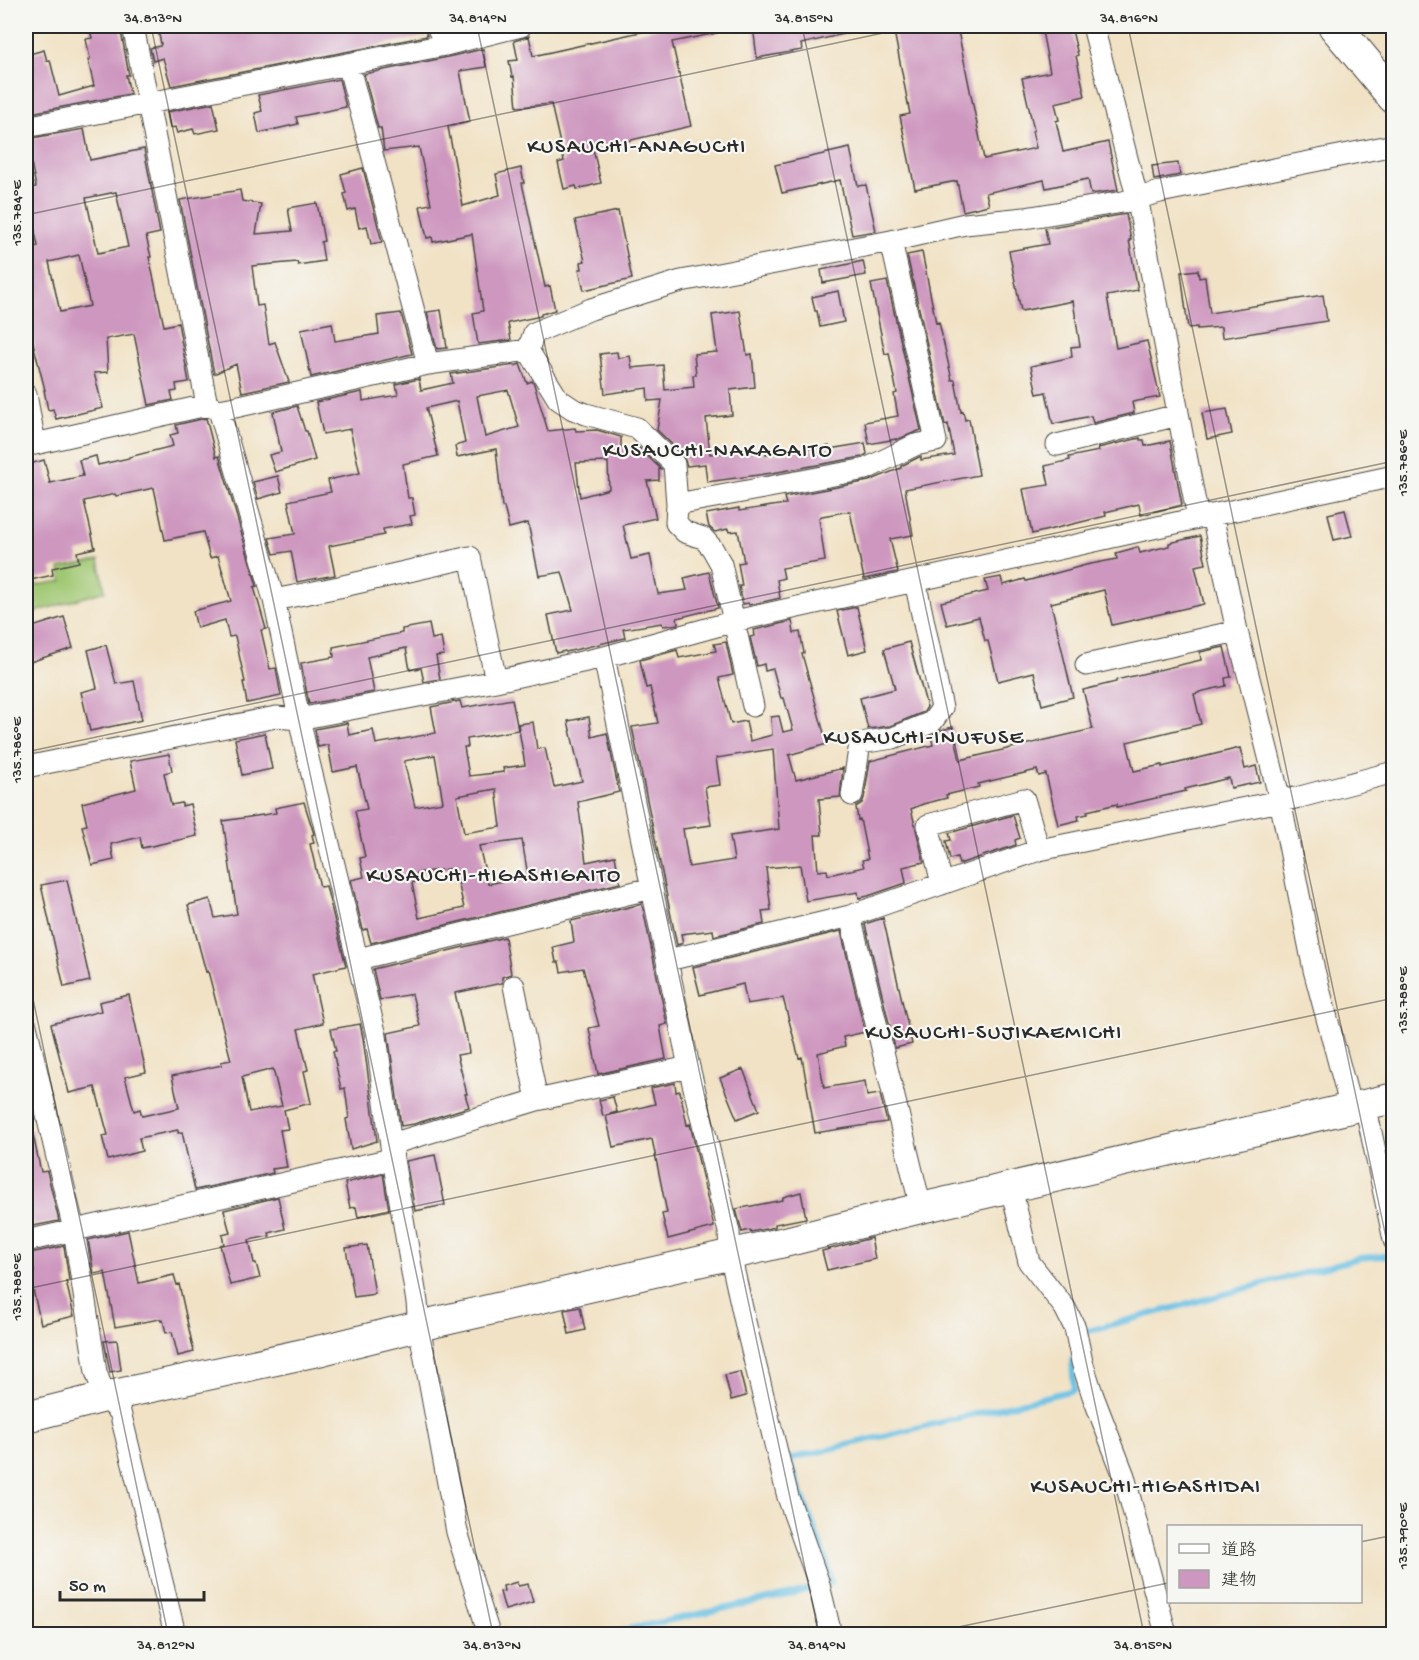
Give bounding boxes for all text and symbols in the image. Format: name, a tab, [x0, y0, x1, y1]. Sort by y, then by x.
text: 34.813°N	[123, 10, 182, 28]
text: 34.814°N	[448, 10, 507, 28]
text: 34.815°N	[774, 10, 833, 28]
text: 34.816°N	[1099, 10, 1158, 28]
district label: KUSAUCHI-ANAGUCHI	[527, 135, 747, 161]
text: 135.784°E	[9, 180, 27, 247]
text: 135.786°E	[1395, 429, 1413, 497]
district label: KUSAUCHI-NAKAGAITO	[603, 439, 833, 465]
text: 135.786°E	[9, 716, 27, 784]
district label: KUSAUCHI-INUFUSE	[823, 726, 1025, 752]
district label: KUSAUCHI-HIGASHIGAITO	[366, 864, 622, 890]
text: 135.788°E	[1395, 966, 1413, 1034]
district label: KUSAUCHI-SUJIKAEMICHI	[865, 1021, 1123, 1047]
text: 135.788°E	[9, 1253, 27, 1321]
district label: KUSAUCHI-HIGASHIDAI	[1030, 1475, 1262, 1501]
text: 135.790°E	[1395, 1502, 1413, 1570]
legend	[1167, 1525, 1362, 1603]
text: 道路	[1221, 1540, 1257, 1562]
scale bar	[60, 1564, 204, 1602]
text: 建物	[1221, 1570, 1257, 1592]
text: 50 m	[69, 1577, 106, 1598]
text: 34.812°N	[136, 1637, 195, 1655]
text: 34.813°N	[462, 1637, 521, 1655]
text: 34.814°N	[787, 1637, 846, 1655]
text: 34.815°N	[1113, 1637, 1172, 1655]

